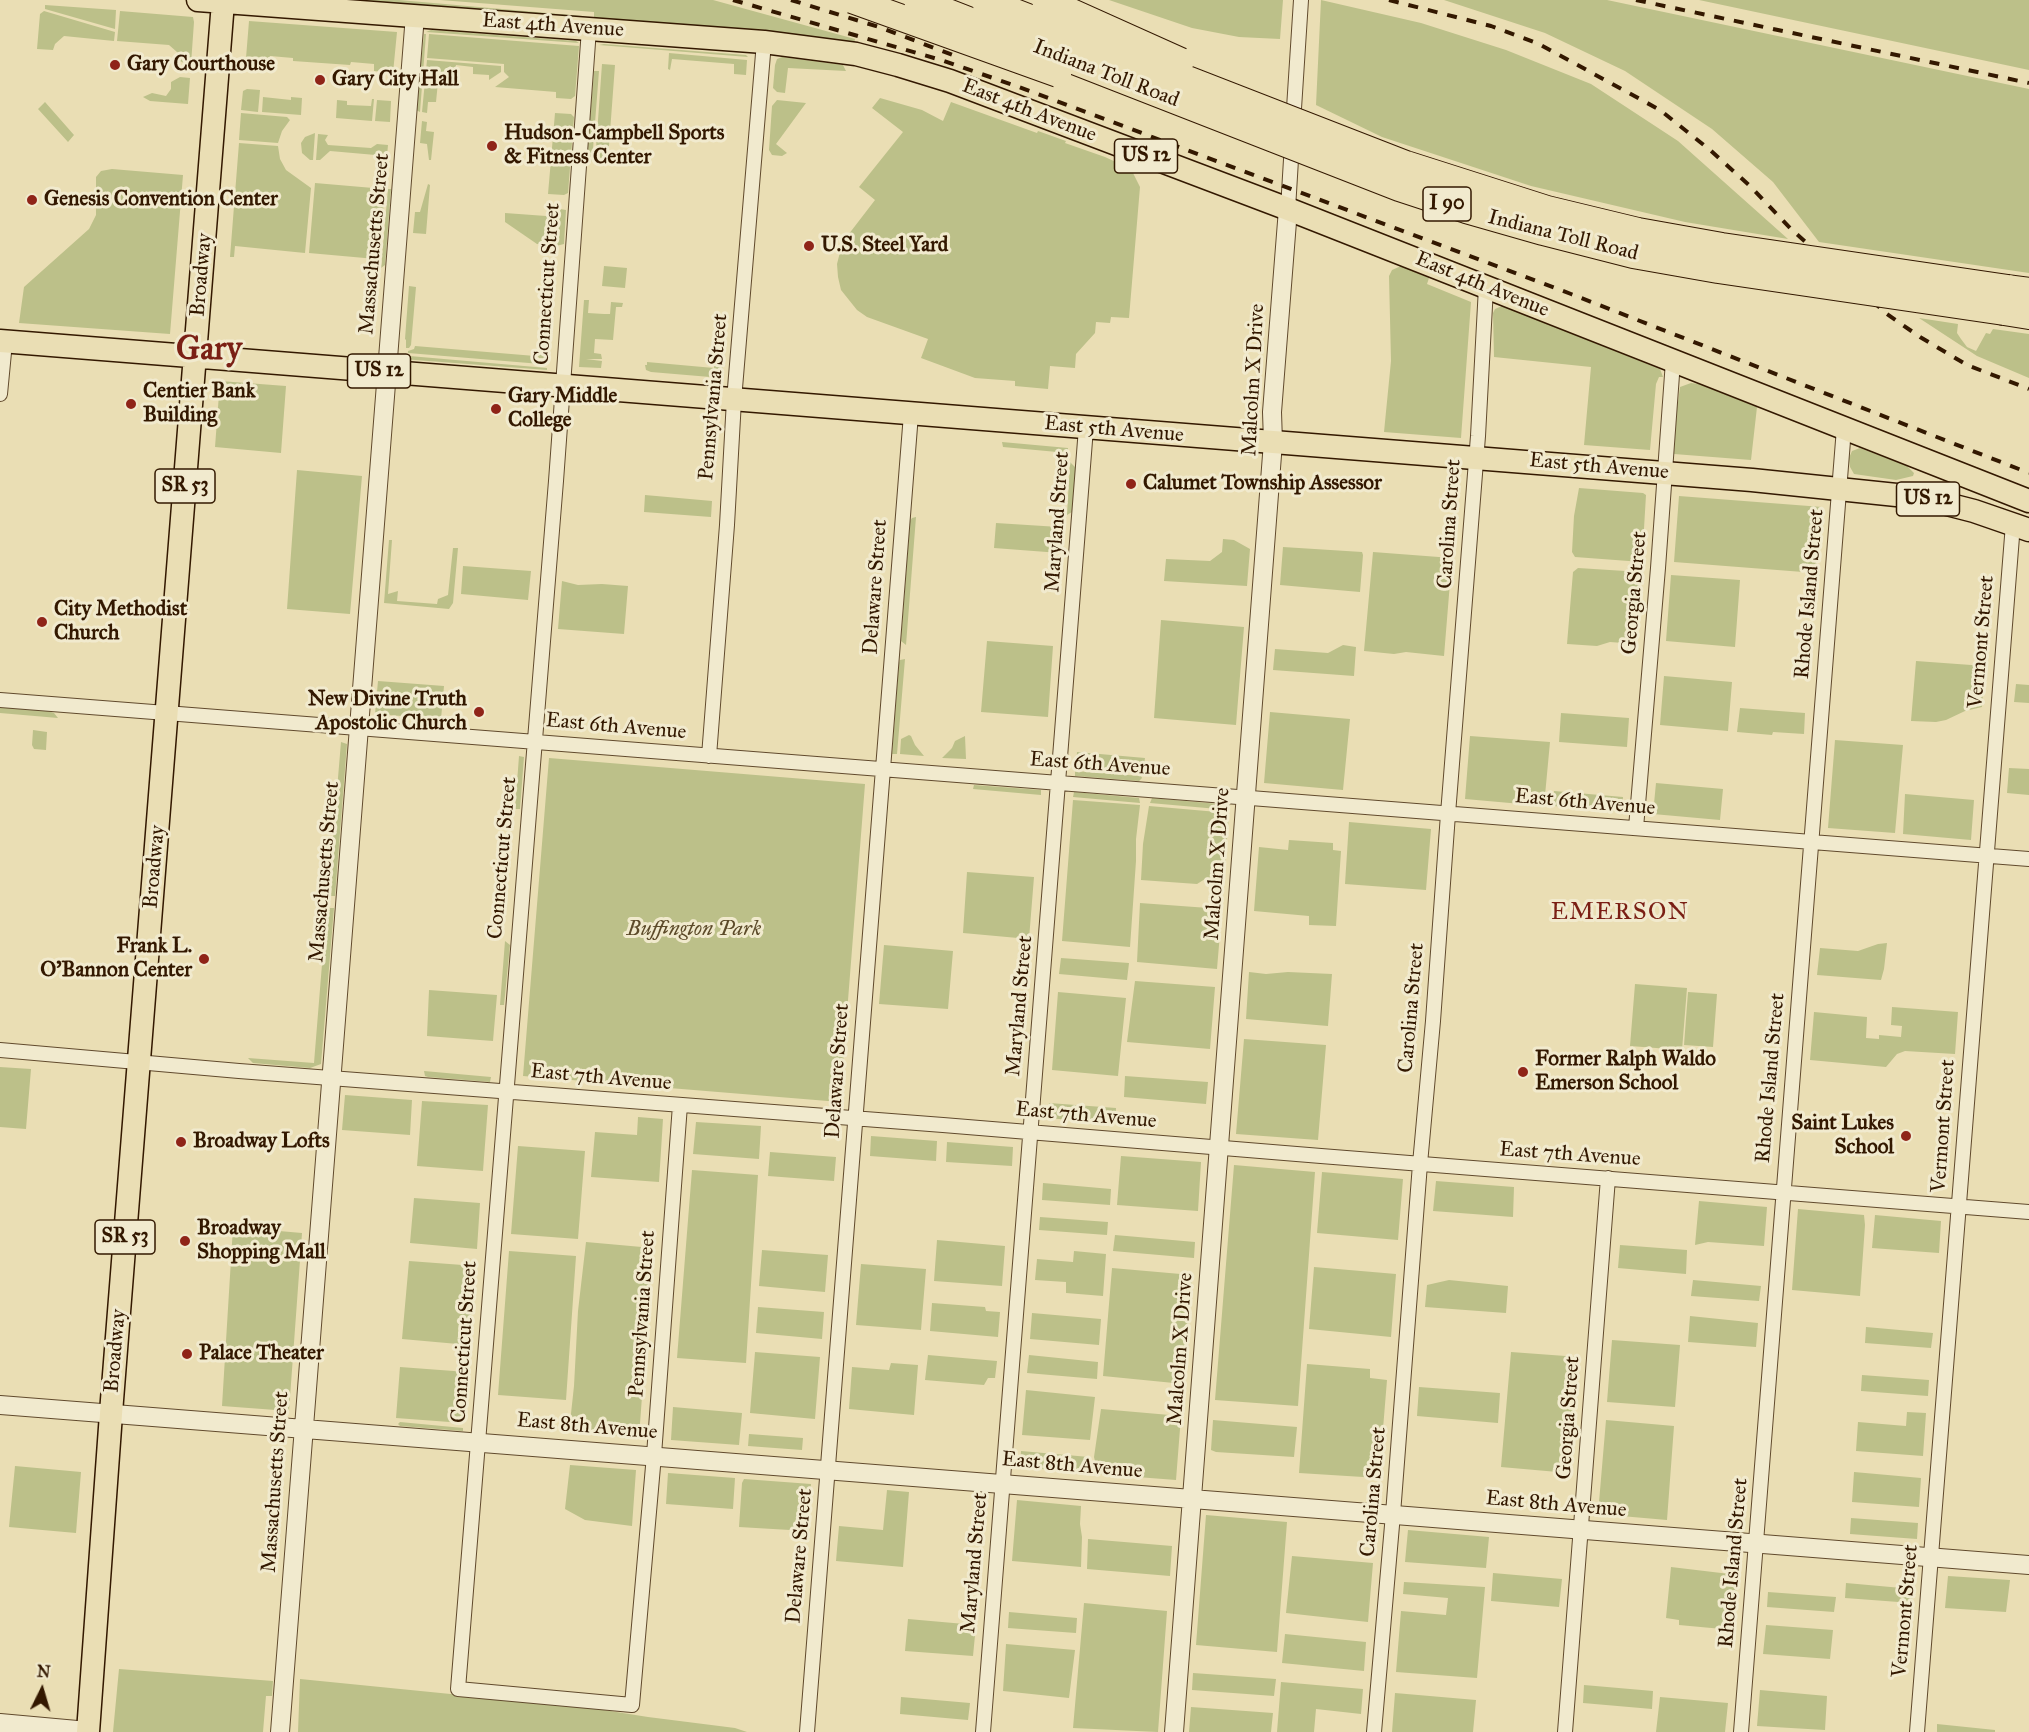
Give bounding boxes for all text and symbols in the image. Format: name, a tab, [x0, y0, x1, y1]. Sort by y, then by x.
street label: East 4th Avenue	[481, 8, 625, 44]
street label: Indiana Toll Road	[1029, 35, 1183, 113]
place label: Gary Courthouse	[127, 52, 275, 78]
marker: Gary Courthouse	[108, 58, 122, 72]
place label: Gary City Hall	[332, 67, 459, 93]
marker: Gary City Hall	[313, 73, 327, 87]
street label: East 4th Avenue	[958, 74, 1100, 148]
place label: Hudson-Campbell Sports & Fitness Center	[504, 121, 724, 171]
marker: Hudson-Campbell Sports & Fitness Center	[485, 139, 499, 153]
road number: US 12	[1114, 139, 1178, 173]
street label: Massachusetts Street	[355, 152, 395, 336]
place label: Genesis Convention Center	[44, 187, 278, 213]
road number: I 90	[1423, 187, 1471, 221]
marker: Genesis Convention Center	[25, 193, 39, 207]
street label: Connecticut Street	[530, 202, 566, 366]
street label: Indiana Toll Road	[1485, 205, 1641, 267]
street label: Broadway	[186, 232, 218, 318]
place label: U.S. Steel Yard	[821, 233, 948, 259]
marker: U.S. Steel Yard	[802, 239, 816, 253]
street label: East 4th Avenue	[1411, 247, 1553, 323]
street label: Malcolm X Drive	[1237, 303, 1271, 457]
street label: Pennsylvania Street	[694, 313, 734, 481]
district label: Gary	[176, 331, 242, 371]
road number: US 12	[348, 354, 410, 388]
place label: Centier Bank Building	[143, 379, 255, 429]
place label: Gary Middle College	[508, 384, 617, 434]
marker: Centier Bank Building	[124, 397, 138, 411]
marker: Gary Middle College	[489, 402, 503, 416]
street label: East 5th Avenue	[1043, 411, 1185, 449]
street label: East 5th Avenue	[1528, 448, 1670, 486]
street label: Maryland Street	[1041, 451, 1075, 593]
street label: Carolina Street	[1433, 458, 1467, 590]
road number: SR 53	[155, 469, 215, 503]
place label: Calumet Township Assessor	[1143, 471, 1382, 497]
marker: Calumet Township Assessor	[1124, 477, 1138, 491]
road number: US 12	[1896, 482, 1960, 516]
street label: Rhode Island Street	[1790, 508, 1830, 680]
street label: Delaware Street	[859, 519, 893, 655]
street label: Georgia Street	[1617, 530, 1653, 656]
street label: Vermont Street	[1964, 574, 2000, 710]
place label: City Methodist Church	[54, 597, 187, 647]
marker: City Methodist Church	[35, 615, 49, 629]
place label: New Divine Truth Apostolic Church	[308, 687, 467, 737]
marker: New Divine Truth Apostolic Church	[472, 705, 486, 719]
street label: East 6th Avenue	[545, 708, 687, 746]
street label: East 6th Avenue	[1029, 748, 1171, 782]
street label: Connecticut Street	[483, 776, 523, 940]
street label: Massachusetts Street	[305, 780, 345, 964]
street label: East 6th Avenue	[1514, 784, 1656, 822]
street label: Malcolm X Drive	[1200, 787, 1236, 941]
street label: Broadway	[139, 824, 171, 910]
district label: EMERSON	[1551, 899, 1689, 927]
park label: Buffington Park	[627, 917, 761, 943]
place label: Frank L. O'Bannon Center	[40, 934, 192, 984]
street label: Maryland Street	[1001, 935, 1039, 1077]
street label: Carolina Street	[1394, 942, 1430, 1074]
marker: Frank L. O'Bannon Center	[197, 952, 211, 966]
street label: Rhode Island Street	[1751, 992, 1791, 1164]
street label: Delaware Street	[821, 1003, 855, 1139]
place label: Former Ralph Waldo Emerson School	[1535, 1047, 1716, 1097]
street label: East 7th Avenue	[529, 1059, 673, 1097]
street label: Vermont Street	[1927, 1059, 1961, 1193]
marker: Former Ralph Waldo Emerson School	[1516, 1065, 1530, 1079]
street label: East 7th Avenue	[1014, 1097, 1158, 1135]
place label: Saint Lukes School	[1791, 1111, 1894, 1161]
place label: Broadway Lofts	[193, 1129, 330, 1155]
marker: Saint Lukes School	[1899, 1129, 1913, 1143]
marker: Broadway Lofts	[174, 1135, 188, 1149]
street label: East 7th Avenue	[1499, 1137, 1641, 1173]
place label: Broadway Shopping Mall	[197, 1216, 326, 1266]
road number: SR 53	[95, 1220, 155, 1254]
street label: Pennsylvania Street	[625, 1230, 661, 1398]
marker: Broadway Shopping Mall	[178, 1234, 192, 1248]
street label: Connecticut Street	[447, 1260, 483, 1424]
street label: Malcolm X Drive	[1163, 1272, 1199, 1426]
street label: Broadway	[100, 1308, 132, 1394]
place label: Palace Theater	[199, 1341, 324, 1367]
marker: Palace Theater	[180, 1347, 194, 1361]
street label: Georgia Street	[1552, 1355, 1586, 1481]
street label: Massachusetts Street	[257, 1390, 295, 1574]
street label: East 8th Avenue	[515, 1408, 659, 1446]
street label: Carolina Street	[1356, 1426, 1392, 1558]
street label: East 8th Avenue	[1000, 1447, 1144, 1485]
street label: Rhode Island Street	[1714, 1477, 1754, 1649]
street label: East 8th Avenue	[1484, 1486, 1628, 1524]
street label: Delaware Street	[782, 1487, 818, 1625]
street label: Maryland Street	[956, 1492, 994, 1634]
street label: Vermont Street	[1888, 1543, 1924, 1679]
north arrow	[12, 1660, 72, 1720]
text: N	[36, 1662, 51, 1682]

